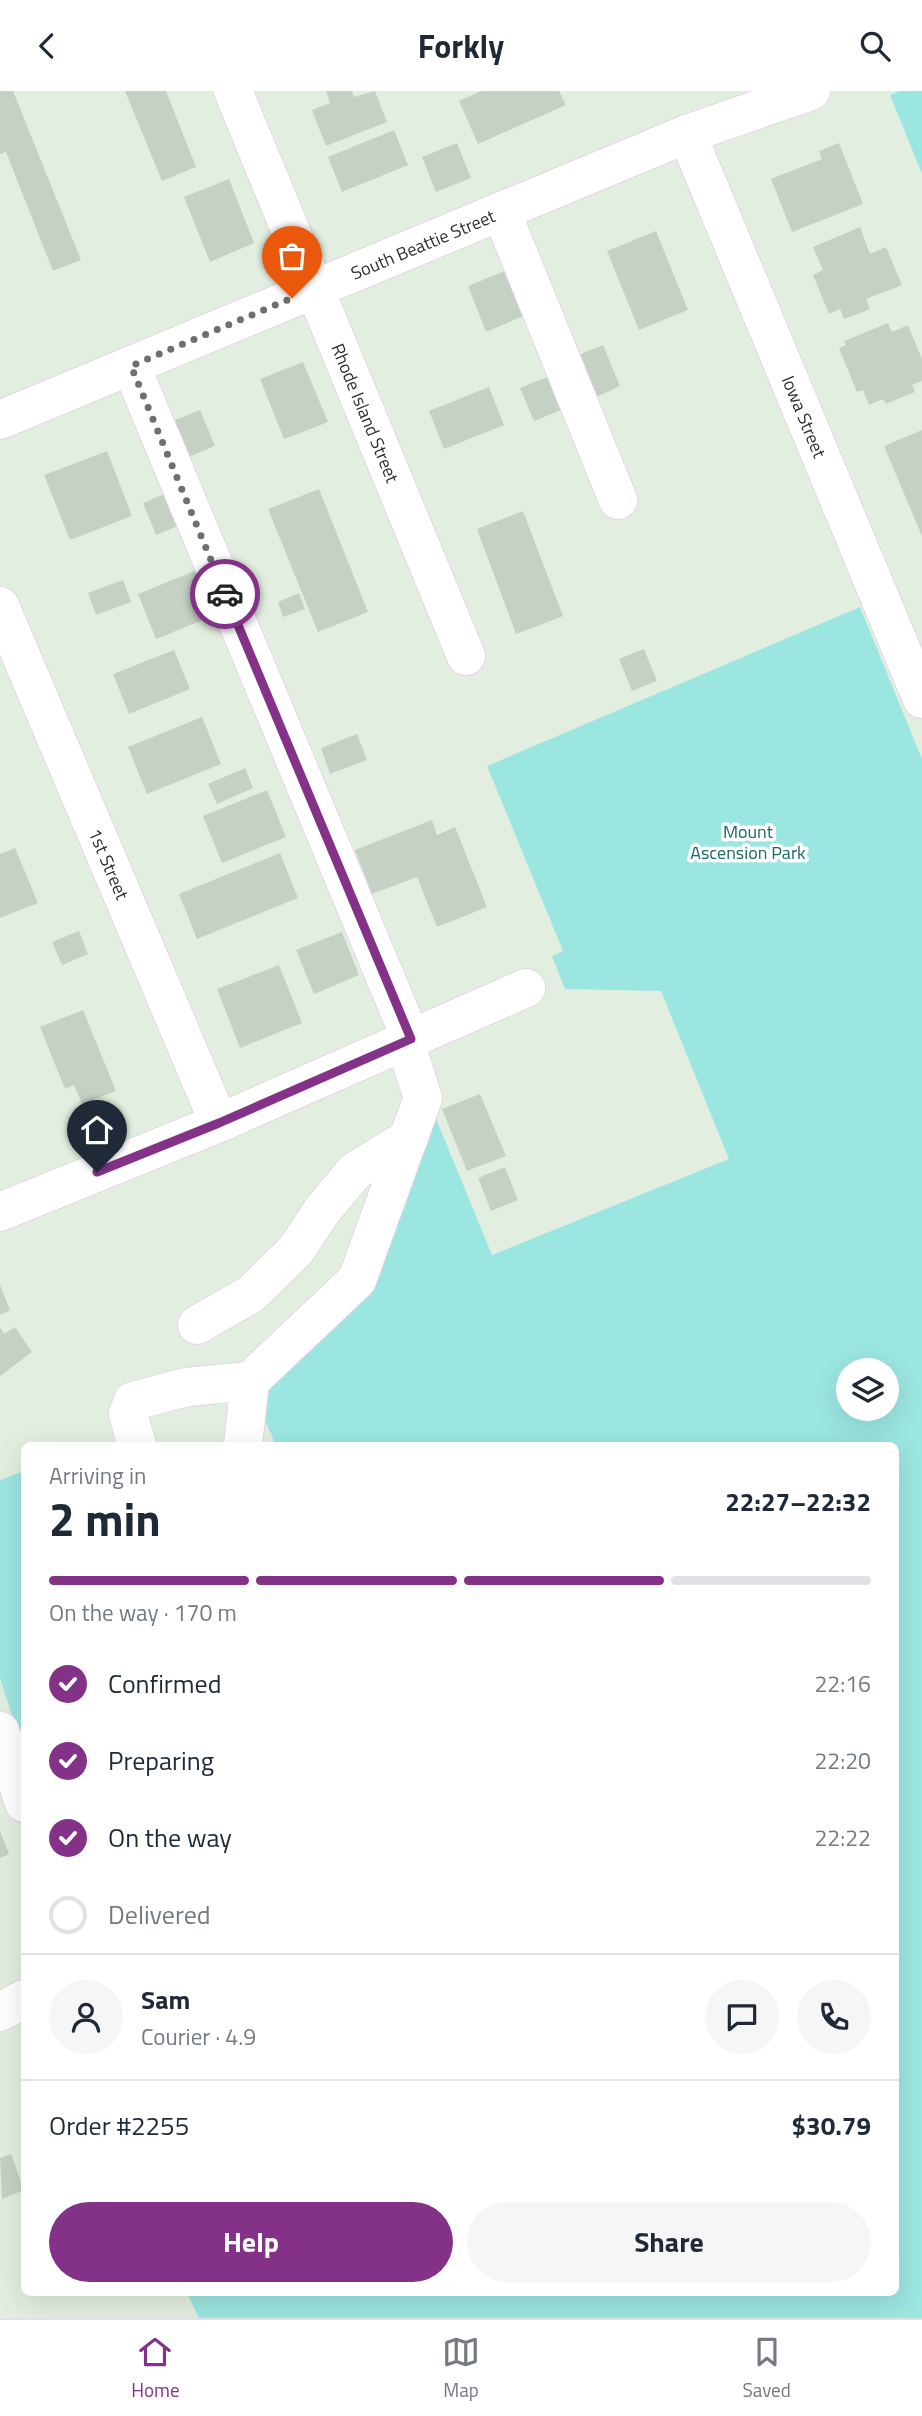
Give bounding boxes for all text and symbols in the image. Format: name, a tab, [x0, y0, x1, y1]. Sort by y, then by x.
text: Forkly	[418, 22, 504, 70]
icon: back	[28, 27, 66, 65]
icon: search	[856, 27, 894, 65]
street label: South Beattie Street	[346, 202, 500, 286]
pin	[262, 226, 322, 298]
icon: bag	[273, 237, 311, 275]
street label: Rhode Island Street	[325, 339, 407, 487]
street label: Iowa Street	[775, 371, 834, 462]
courier	[190, 559, 260, 629]
icon: car	[206, 575, 244, 613]
park label: Mount Ascension Park	[690, 818, 806, 866]
street label: 1st Street	[82, 824, 137, 904]
pin	[67, 1100, 127, 1172]
icon: home	[78, 1111, 116, 1149]
map controls	[836, 1358, 899, 1421]
button: layers	[836, 1358, 899, 1421]
text: Arriving in	[49, 1458, 146, 1493]
text: 22:27–22:32	[725, 1482, 871, 1521]
text: 2 min	[49, 1484, 161, 1554]
text: On the way · 170 m	[49, 1595, 237, 1630]
text: Confirmed	[108, 1664, 222, 1703]
icon: check	[49, 1665, 87, 1703]
text: 22:16	[814, 1666, 871, 1701]
text: Preparing	[108, 1741, 214, 1780]
icon: check	[49, 1742, 87, 1780]
text: 22:20	[814, 1743, 871, 1778]
text: On the way	[108, 1818, 232, 1857]
icon: check	[49, 1819, 87, 1857]
text: 22:22	[814, 1820, 871, 1855]
text: Delivered	[108, 1895, 211, 1934]
button: person	[49, 1980, 123, 2054]
text: Sam	[141, 1980, 190, 2019]
button: chat	[705, 1980, 779, 2054]
button: phone	[797, 1980, 871, 2054]
text: Courier · 4.9	[141, 2019, 256, 2054]
text: Order #2255	[49, 2106, 189, 2145]
text: $30.79	[792, 2106, 871, 2145]
button: Help	[49, 2202, 453, 2282]
button: Share	[467, 2202, 871, 2282]
tab: Home	[131, 2333, 179, 2404]
tab: Map	[442, 2333, 480, 2404]
tab: Saved	[742, 2333, 791, 2404]

